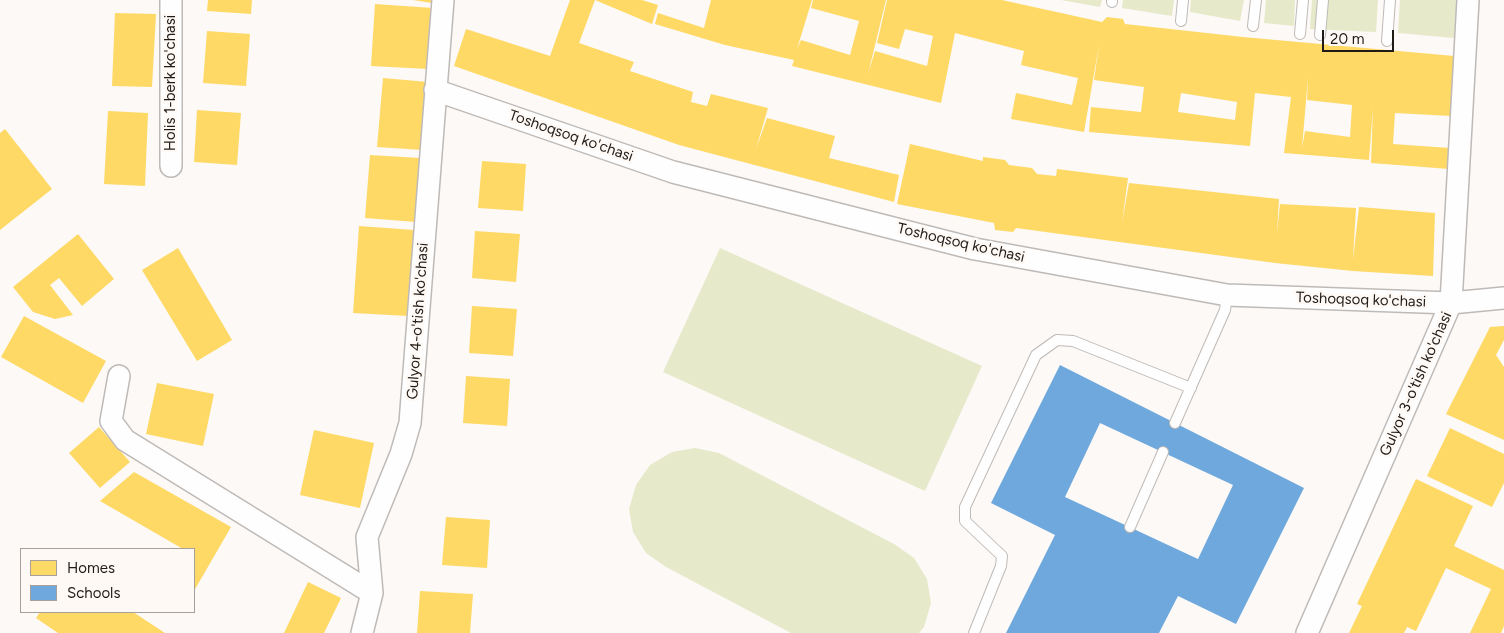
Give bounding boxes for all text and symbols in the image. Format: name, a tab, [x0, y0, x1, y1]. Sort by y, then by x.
street label: Holis 1-berk ko'chasi	[162, 15, 180, 151]
scale bar	[1324, 20, 1396, 52]
text: 20 m	[1330, 30, 1364, 48]
street label: Toshoqsoq ko'chasi	[506, 106, 636, 166]
street label: Toshoqsoq ko'chasi	[896, 220, 1026, 266]
street label: Gulyor 4-o'tish ko'chasi	[404, 242, 432, 400]
street label: Toshoqsoq ko'chasi	[1296, 289, 1426, 311]
street label: Gulyor 3-o'tish ko'chasi	[1376, 309, 1456, 459]
legend	[20, 548, 195, 613]
text: Homes	[67, 559, 115, 577]
text: Schools	[67, 584, 120, 602]

